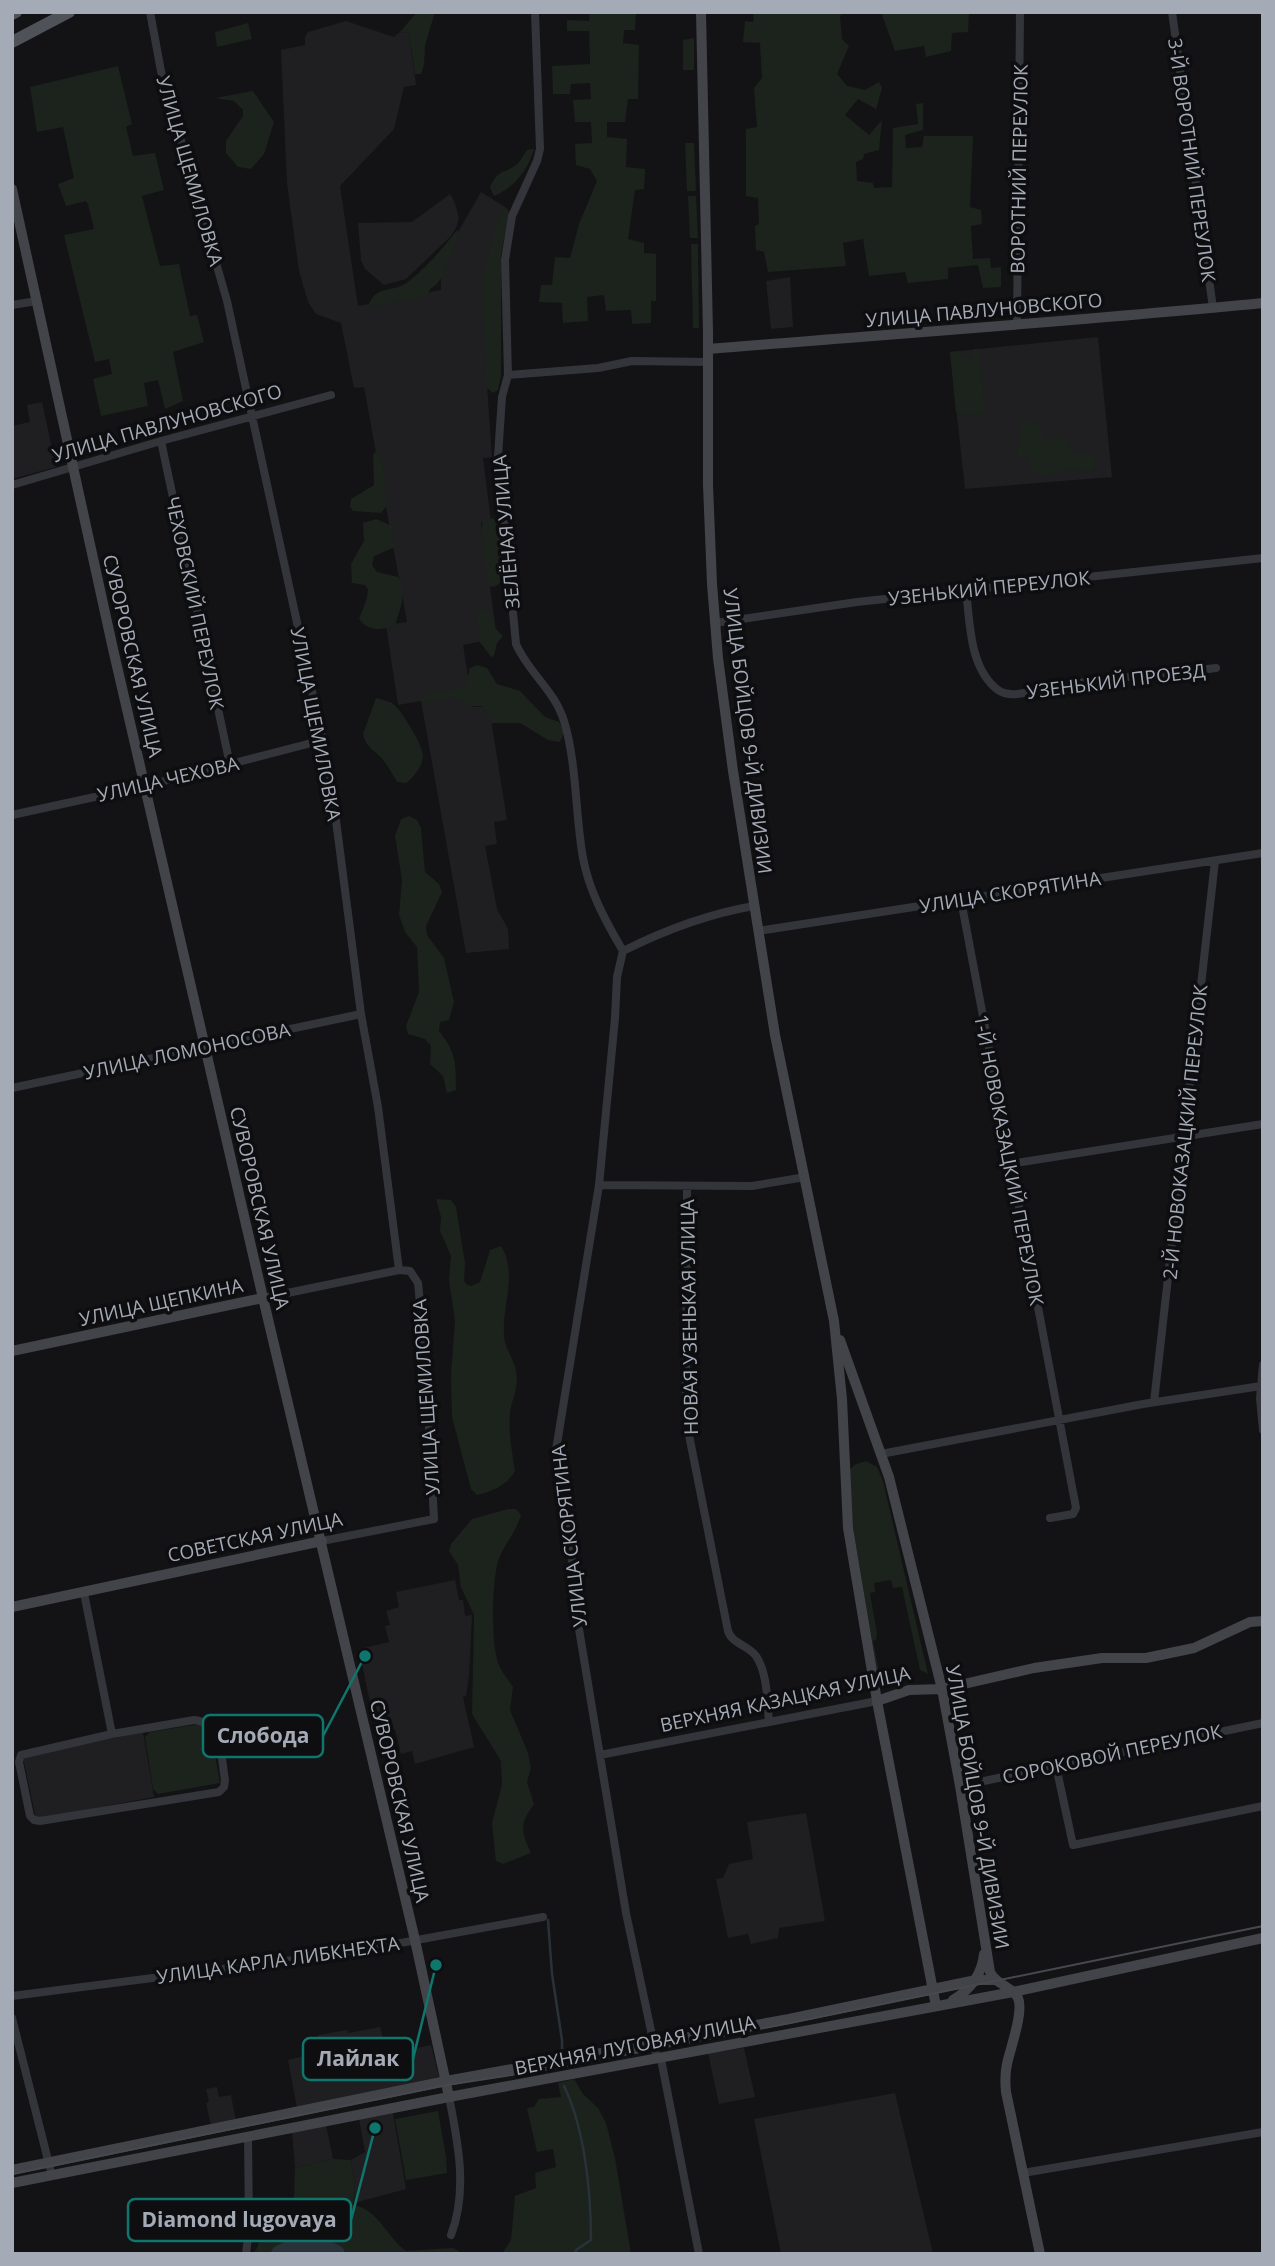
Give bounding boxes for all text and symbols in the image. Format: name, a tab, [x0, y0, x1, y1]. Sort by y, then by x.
street label: 3-Й ВОРОТНИЙ ПЕРЕУЛОК	[1162, 37, 1222, 284]
street label: ВОРОТНИЙ ПЕРЕУЛОК	[1004, 64, 1034, 274]
street label: УЛИЦА ЩЕМИЛОВКА	[150, 73, 230, 269]
street label: УЛИЦА ПАВЛУНОВСКОГО	[864, 287, 1104, 333]
street label: УЛИЦА ПАВЛУНОВСКОГО	[49, 378, 285, 468]
street label: ЗЕЛЁНАЯ УЛИЦА	[486, 454, 526, 610]
street label: ЧЕХОВСКИЙ ПЕРЕУЛОК	[160, 494, 230, 712]
street label: СУВОРОВСКАЯ УЛИЦА	[97, 552, 169, 760]
street label: УЗЕНЬКИЙ ПЕРЕУЛОК	[887, 564, 1092, 612]
street label: УЛИЦА БОЙЦОВ 9-Й ДИВИЗИИ	[718, 587, 778, 875]
street label: УЛИЦА ЩЕМИЛОВКА	[285, 625, 347, 823]
street label: УЗЕНЬКИЙ ПРОЕЗД	[1025, 657, 1207, 705]
street label: УЛИЦА ЧЕХОВА	[95, 750, 241, 808]
street label: УЛИЦА СКОРЯТИНА	[917, 865, 1103, 919]
street label: 2-Й НОВОКАЗАЦКИЙ ПЕРЕУЛОК	[1157, 983, 1213, 1281]
street label: 1-Й НОВОКАЗАЦКИЙ ПЕРЕУЛОК	[968, 1012, 1050, 1308]
street label: УЛИЦА ЛОМОНОСОВА	[81, 1016, 293, 1086]
street label: СУВОРОВСКАЯ УЛИЦА	[224, 1104, 296, 1312]
street label: НОВАЯ УЗЕНЬКАЯ УЛИЦА	[674, 1199, 704, 1435]
street label: УЛИЦА ЩЕПКИНА	[77, 1272, 245, 1332]
street label: УЛИЦА ЩЕМИЛОВКА	[406, 1298, 446, 1496]
street label: УЛИЦА СКОРЯТИНА	[545, 1443, 593, 1629]
street label: СОВЕТСКАЯ УЛИЦА	[165, 1506, 345, 1568]
street label: ВЕРХНЯЯ КАЗАЦКАЯ УЛИЦА	[658, 1660, 912, 1738]
street label: УЛИЦА БОЙЦОВ 9-Й ДИВИЗИИ	[940, 1663, 1016, 1951]
street label: СУВОРОВСКАЯ УЛИЦА	[364, 1697, 436, 1905]
callout: Слобода	[203, 1715, 323, 1757]
street label: СОРОКОВОЙ ПЕРЕУЛОК	[1000, 1718, 1224, 1790]
text: Слобода	[217, 1721, 309, 1749]
street label: УЛИЦА КАРЛА ЛИБКНЕХТА	[155, 1930, 401, 1990]
street label: ВЕРХНЯЯ ЛУГОВАЯ УЛИЦА	[512, 2009, 758, 2081]
callout: Лайлак	[303, 2038, 413, 2080]
text: Лайлак	[317, 2044, 399, 2072]
callout: Diamond lugovaya	[128, 2199, 351, 2241]
text: Diamond lugovaya	[141, 2205, 337, 2233]

